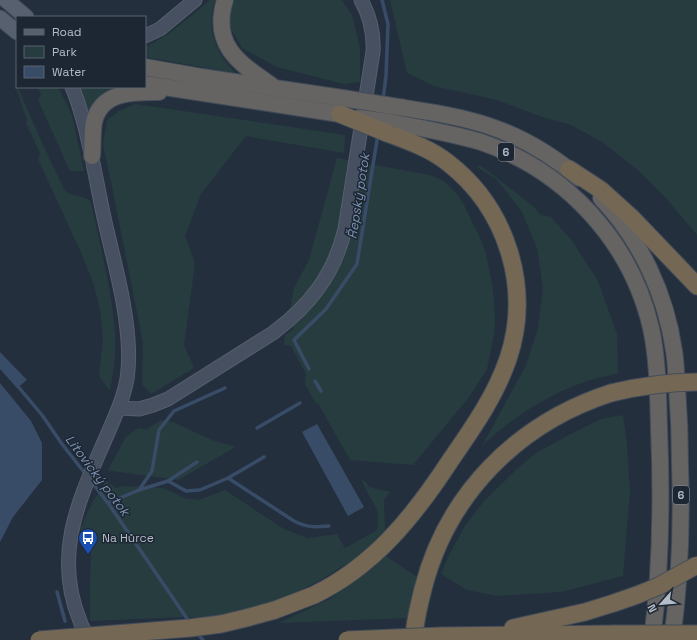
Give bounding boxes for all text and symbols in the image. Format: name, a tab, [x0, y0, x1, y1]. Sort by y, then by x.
legend	[16, 16, 146, 88]
text: Road	[52, 24, 81, 40]
text: Park	[52, 44, 77, 60]
text: Water	[52, 64, 86, 80]
road number: 6	[498, 143, 514, 161]
water label: Řepský potok	[343, 150, 374, 240]
water label: Litovický potok	[62, 431, 135, 521]
road number: 6	[673, 486, 689, 504]
bus stop icon: Na Hůrce	[77, 527, 99, 555]
place label: Na Hůrce	[102, 530, 154, 546]
north arrow	[641, 584, 681, 624]
text: N	[644, 602, 660, 615]

